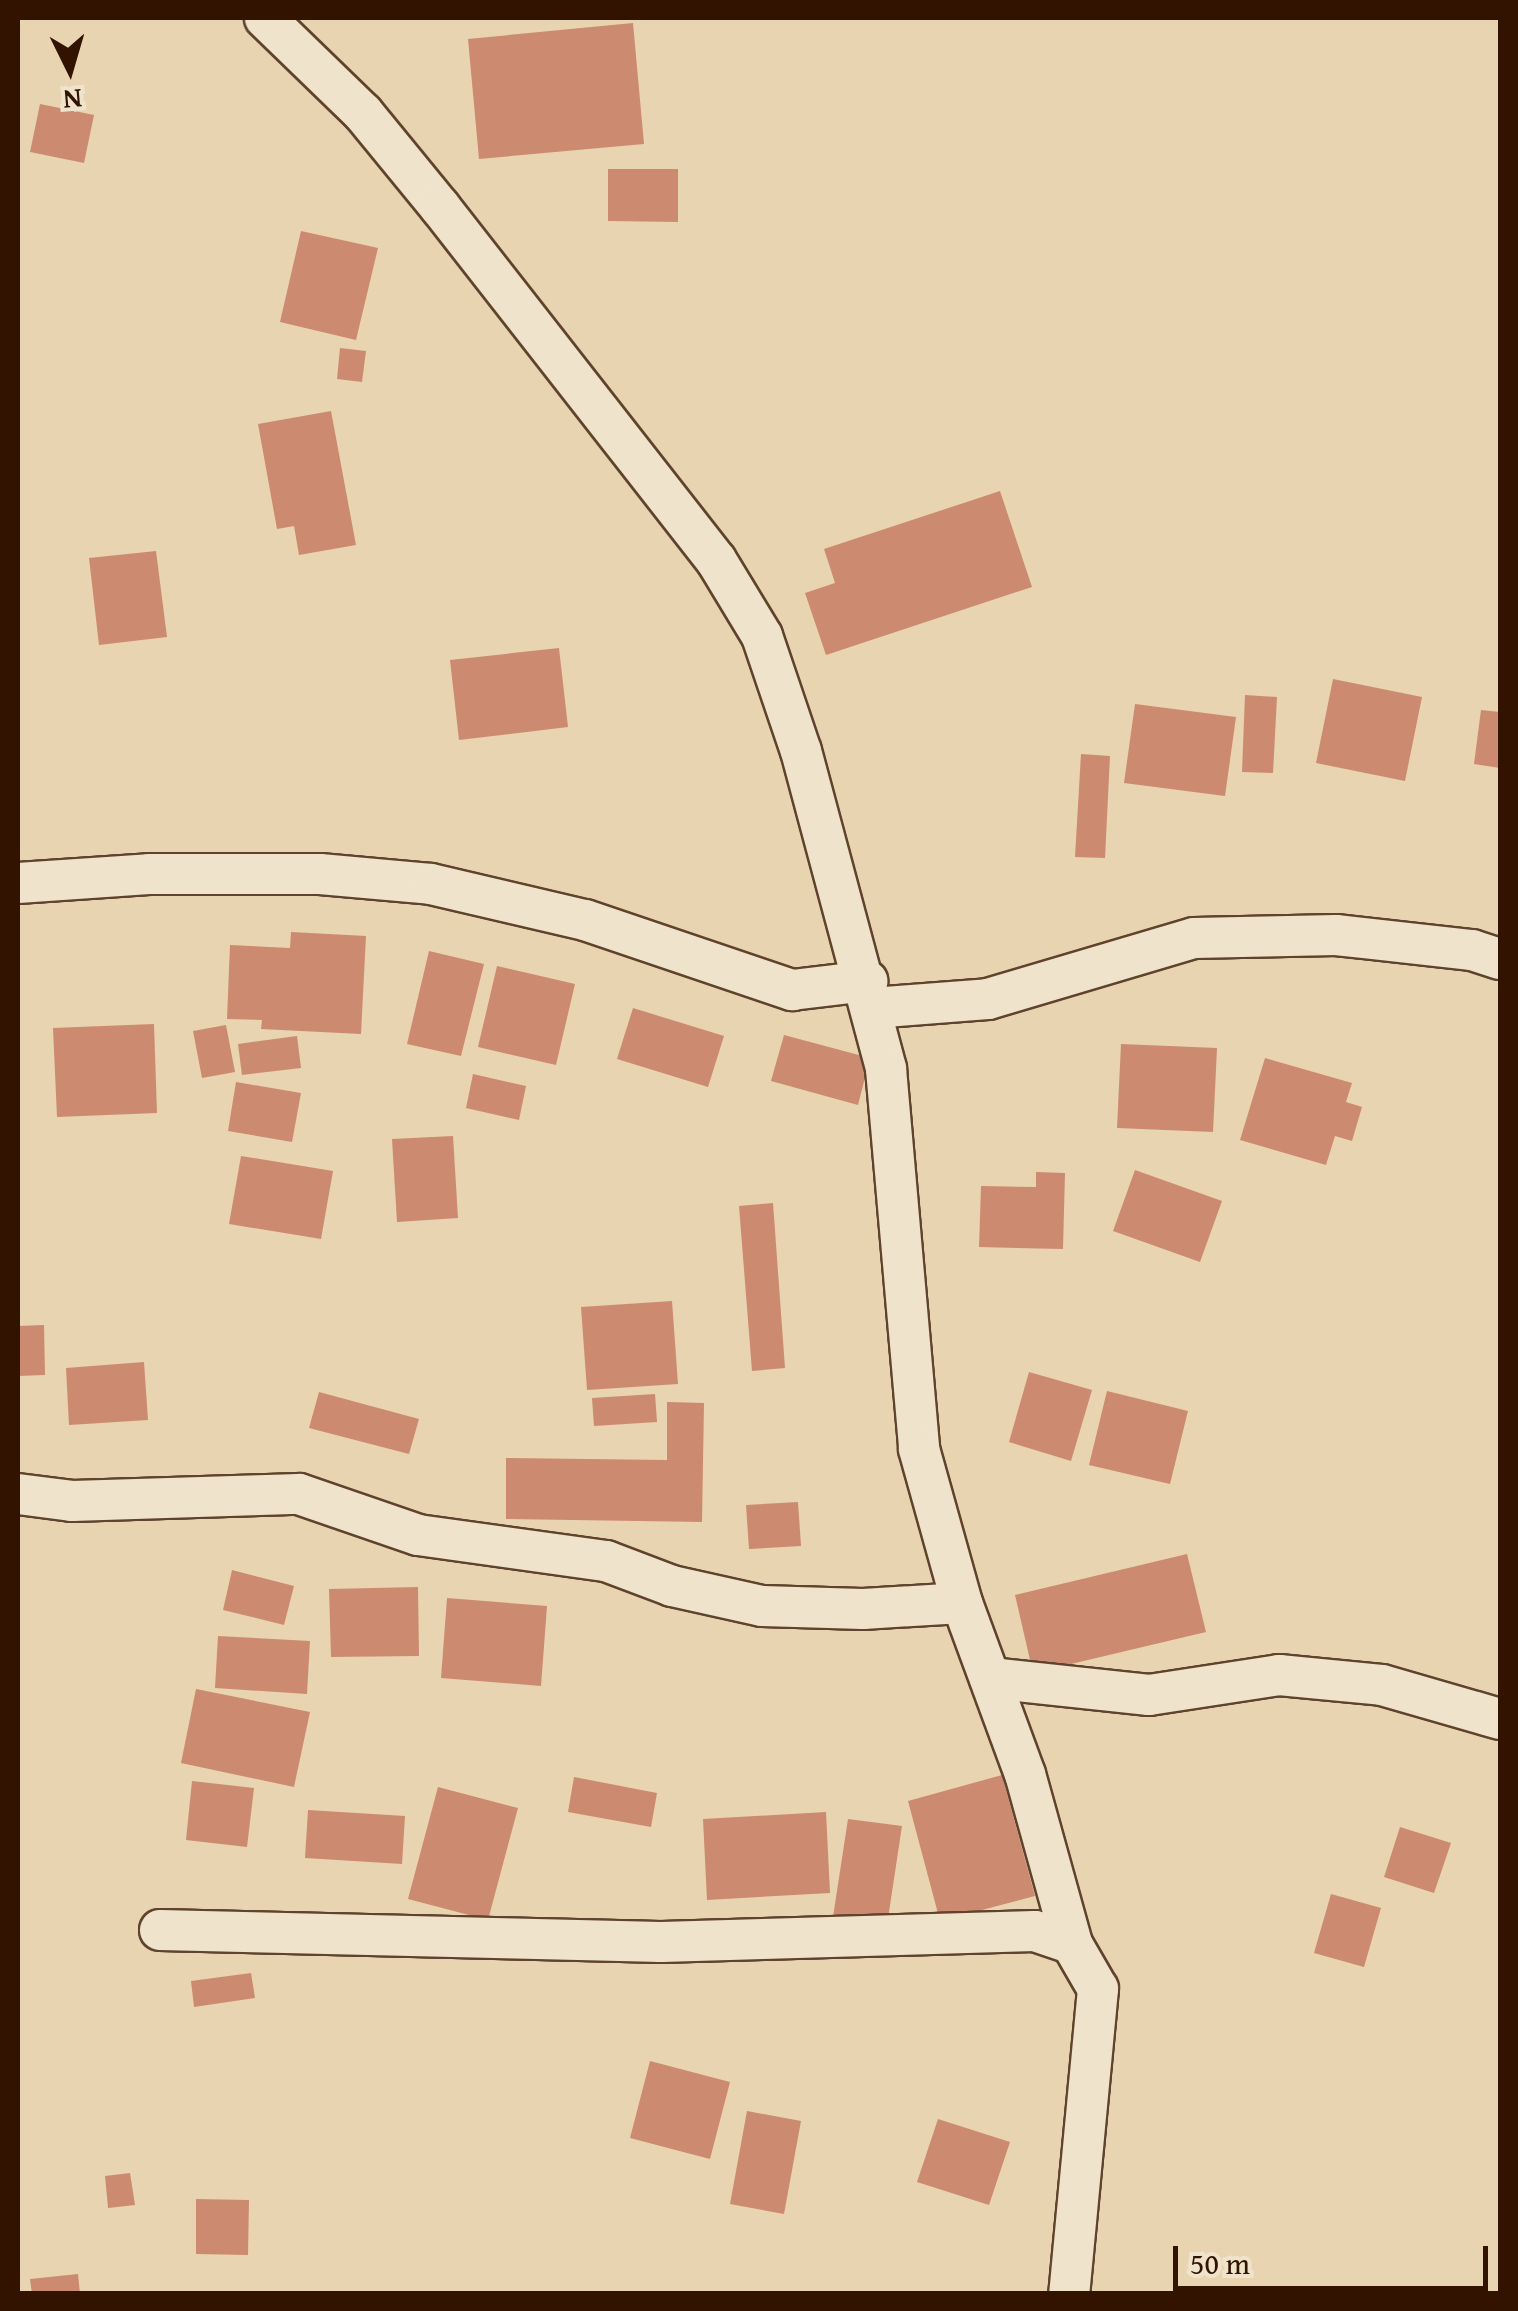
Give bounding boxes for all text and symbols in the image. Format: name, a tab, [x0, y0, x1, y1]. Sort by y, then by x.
north arrow	[20, 20, 120, 120]
text: N	[62, 79, 84, 122]
scale bar	[1178, 2226, 1493, 2288]
text: 50 m	[1190, 2241, 1250, 2285]

